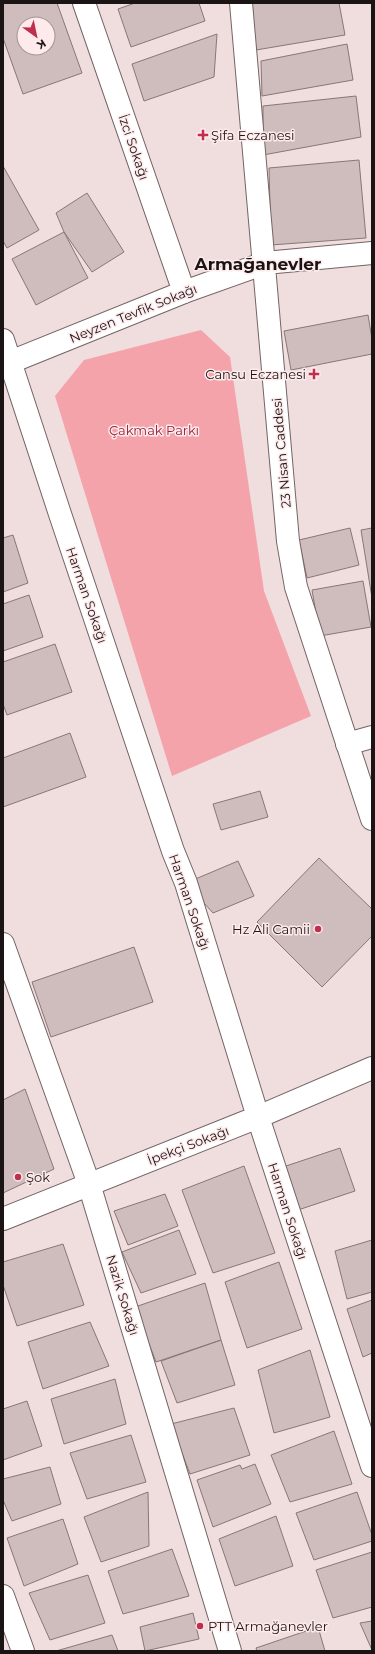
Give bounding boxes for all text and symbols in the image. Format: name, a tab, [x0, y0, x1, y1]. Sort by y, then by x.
north arrow	[16, 16, 56, 56]
text: K	[33, 36, 49, 53]
street label: İzci Sokağı	[115, 112, 153, 182]
place label: Şifa Eczanesi	[211, 127, 294, 143]
marker: Şifa Eczanesi	[198, 130, 208, 140]
district label: Armağanevler	[194, 254, 321, 274]
street label: Neyzen Tevfik Sokağı	[67, 280, 199, 346]
place label: Cansu Eczanesi	[205, 366, 306, 382]
marker: Cansu Eczanesi	[309, 369, 319, 379]
street label: 23 Nisan Caddesi	[268, 397, 294, 509]
park label: Çakmak Parkı	[109, 422, 199, 438]
street label: Harman Sokağı	[63, 545, 111, 645]
street label: Harman Sokağı	[166, 852, 214, 952]
place label: Hz Ali Camii	[232, 921, 310, 937]
marker: Hz Ali Camii	[313, 924, 323, 934]
street label: İpekçi Sokağı	[145, 1122, 231, 1168]
street label: Harman Sokağı	[265, 1161, 311, 1261]
place label: Şok	[26, 1169, 50, 1185]
marker: Şok	[13, 1172, 23, 1182]
street label: Nazik Sokağı	[103, 1253, 143, 1337]
place label: PTT Armağanevler	[208, 1618, 328, 1634]
marker: PTT Armağanevler	[195, 1621, 205, 1631]

